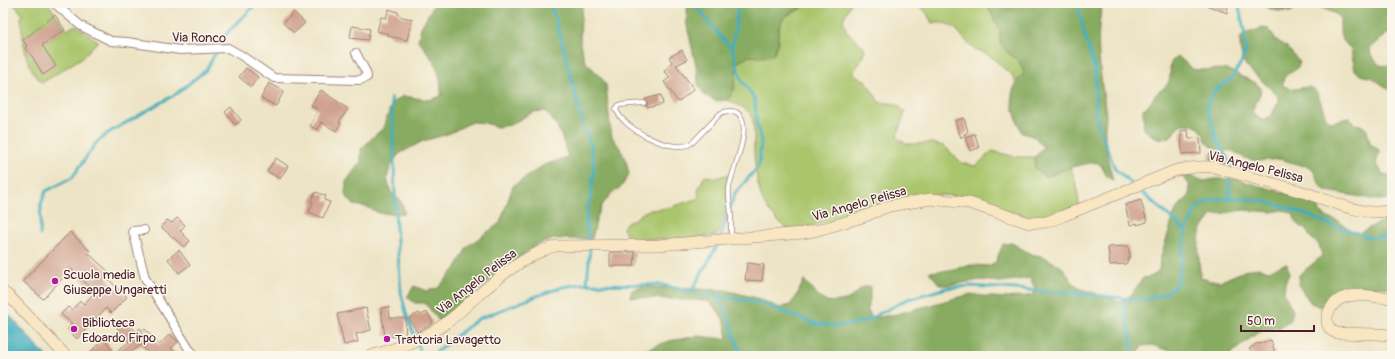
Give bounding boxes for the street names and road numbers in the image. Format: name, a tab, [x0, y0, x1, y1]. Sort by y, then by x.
street label: Via Ronco	[172, 30, 226, 46]
street label: Via Angelo Pelissa	[1207, 147, 1305, 186]
street label: Via Angelo Pelissa	[810, 183, 908, 225]
street label: Via Angelo Pelissa	[433, 246, 520, 318]

